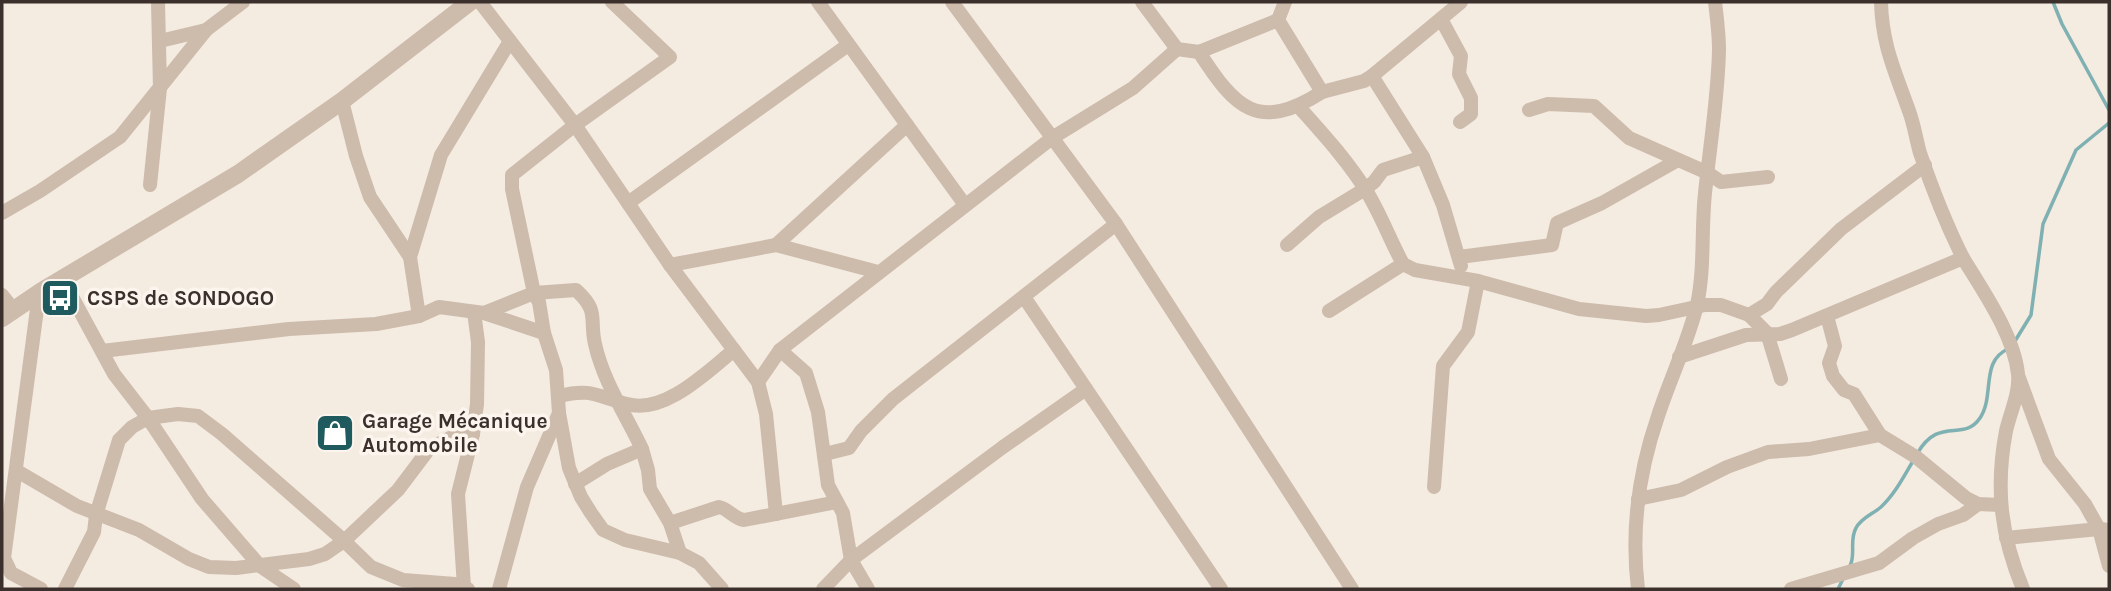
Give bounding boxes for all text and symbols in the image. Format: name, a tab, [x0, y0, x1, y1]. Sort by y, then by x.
bus stop icon: CSPS de SONDOGO	[39, 277, 81, 319]
place label: CSPS de SONDOGO	[87, 286, 274, 310]
place label: Garage Mécanique Automobile	[362, 409, 548, 457]
shop icon: Garage Mécanique Automobile	[314, 412, 356, 454]

